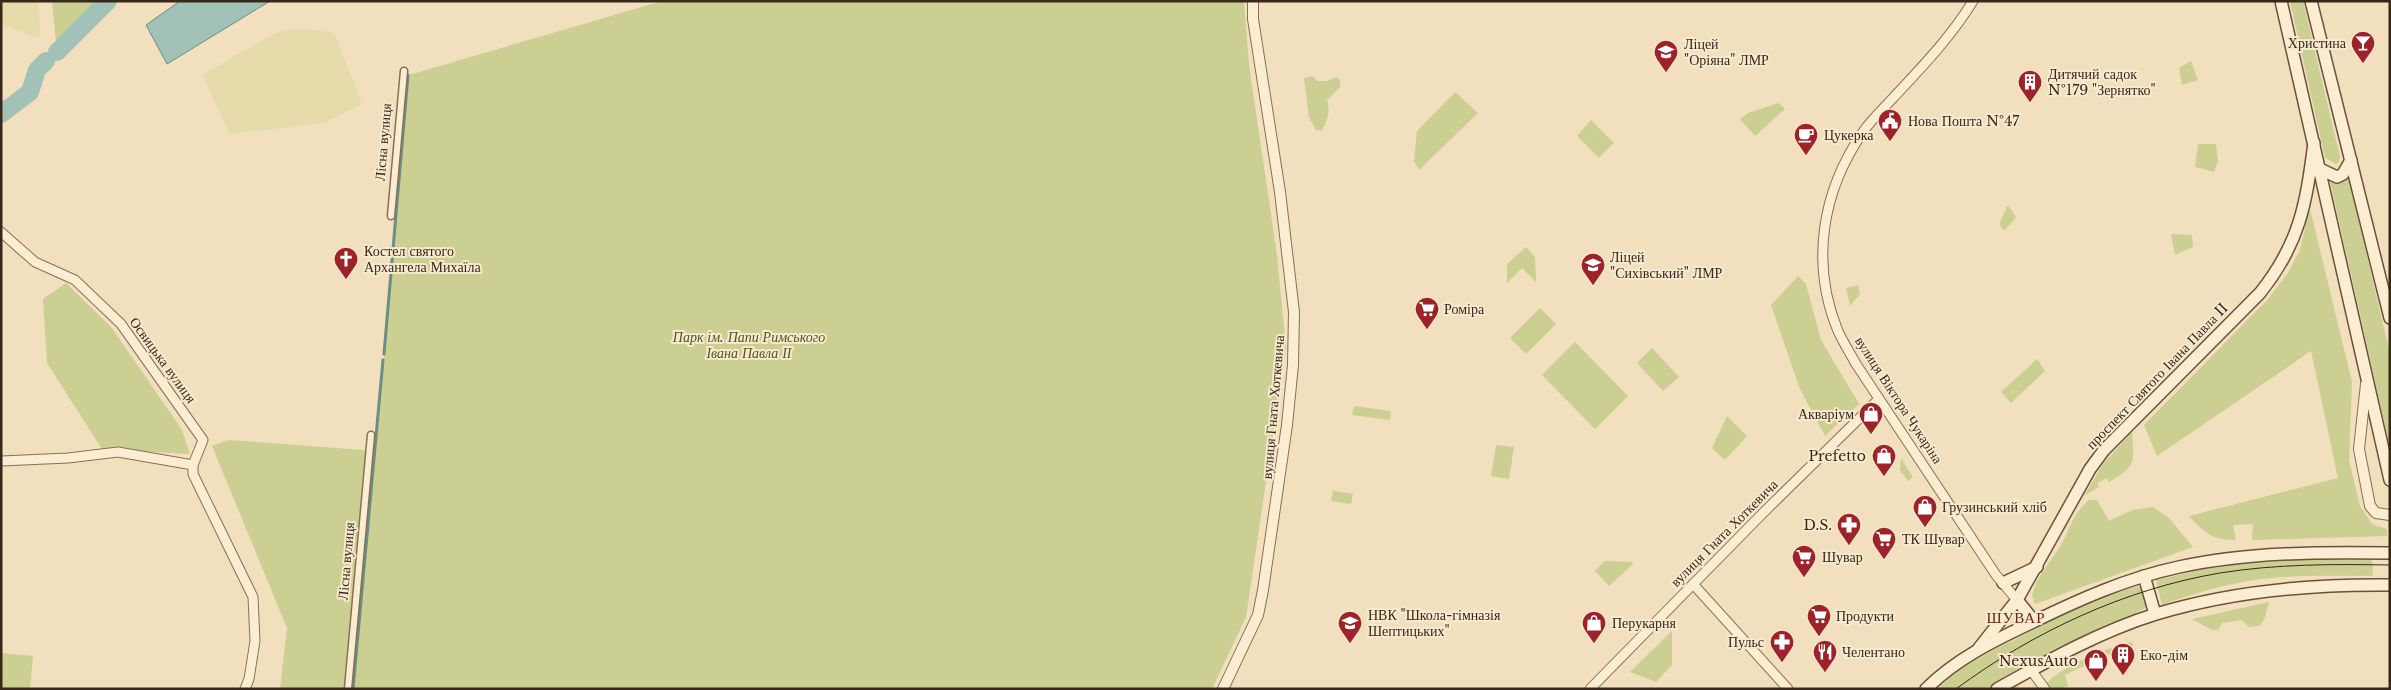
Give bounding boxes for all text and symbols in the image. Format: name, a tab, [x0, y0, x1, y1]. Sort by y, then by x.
bar icon: Христина	[2350, 30, 2376, 64]
place label: Христина	[2288, 34, 2347, 52]
place label: Ліцей "Оріяна" ЛМР	[1684, 35, 1769, 69]
school or university icon: Ліцей "Оріяна" ЛМР	[1653, 39, 1679, 73]
place label: Дитячий садок №179 "Зернятко"	[2048, 65, 2156, 99]
building icon: Дитячий садок №179 "Зернятко"	[2017, 69, 2043, 103]
street label: Лісна вулиця	[371, 102, 395, 182]
public building icon: Нова Пошта №47	[1877, 108, 1903, 142]
place label: Нова Пошта №47	[1908, 112, 2020, 130]
cafe icon: Цукерка	[1793, 122, 1819, 156]
place label: Цукерка	[1824, 126, 1874, 144]
place label: Костел святого Архангела Михаїла	[364, 242, 481, 276]
church icon: Костел святого Архангела Михаїла	[333, 246, 359, 280]
place label: Ліцей "Сихівський" ЛМР	[1610, 248, 1723, 282]
school or university icon: Ліцей "Сихівський" ЛМР	[1580, 252, 1606, 286]
supermarket icon: Роміра	[1414, 296, 1440, 330]
street label: проспект Святого Івана Павла II	[2082, 299, 2232, 453]
place label: Роміра	[1444, 300, 1485, 318]
street label: Освицька вулиця	[126, 313, 201, 407]
park label: Парк ім. Папи Римського Івана Павла ІІ	[672, 328, 825, 362]
street label: вулиця Гната Хоткевича	[1258, 333, 1288, 480]
street label: вулиця Віктора Чукаріна	[1851, 333, 1947, 468]
shop icon: Акваріум	[1858, 401, 1884, 435]
place label: Акваріум	[1798, 405, 1854, 423]
shop icon: Prefetto	[1871, 443, 1897, 477]
place label: Prefetto	[1808, 447, 1866, 465]
street label: вулиця Гната Хоткевича	[1667, 475, 1782, 590]
shop icon: Грузинський хліб	[1912, 494, 1938, 528]
place label: Грузинський хліб	[1942, 498, 2047, 516]
pharmacy icon: D.S.	[1836, 512, 1862, 546]
place label: D.S.	[1804, 516, 1832, 534]
street label: Лісна вулиця	[334, 521, 358, 601]
supermarket icon: ТК Шувар	[1871, 526, 1897, 560]
place label: ТК Шувар	[1902, 530, 1965, 548]
supermarket icon: Шувар	[1791, 544, 1817, 578]
place label: Шувар	[1822, 548, 1863, 566]
supermarket icon: Продукти	[1806, 603, 1832, 637]
place label: НВК "Школа-гімназія Шептицьких"	[1368, 606, 1501, 640]
place label: Продукти	[1836, 607, 1895, 625]
district label: ШУВАР	[1987, 608, 2046, 627]
school or university icon: НВК "Школа-гімназія Шептицьких"	[1337, 610, 1363, 644]
shop icon: Перукарня	[1581, 610, 1607, 644]
place label: Перукарня	[1612, 614, 1676, 632]
pharmacy icon: Пульс	[1769, 629, 1795, 663]
place label: Пульс	[1728, 633, 1764, 651]
restaurant icon: Челентано	[1812, 639, 1838, 673]
building icon: Еко-дім	[2110, 642, 2136, 676]
place label: Челентано	[1842, 643, 1905, 661]
place label: Еко-дім	[2140, 646, 2188, 664]
shop icon: NexusAuto	[2083, 648, 2109, 682]
place label: NexusAuto	[1999, 652, 2078, 670]

